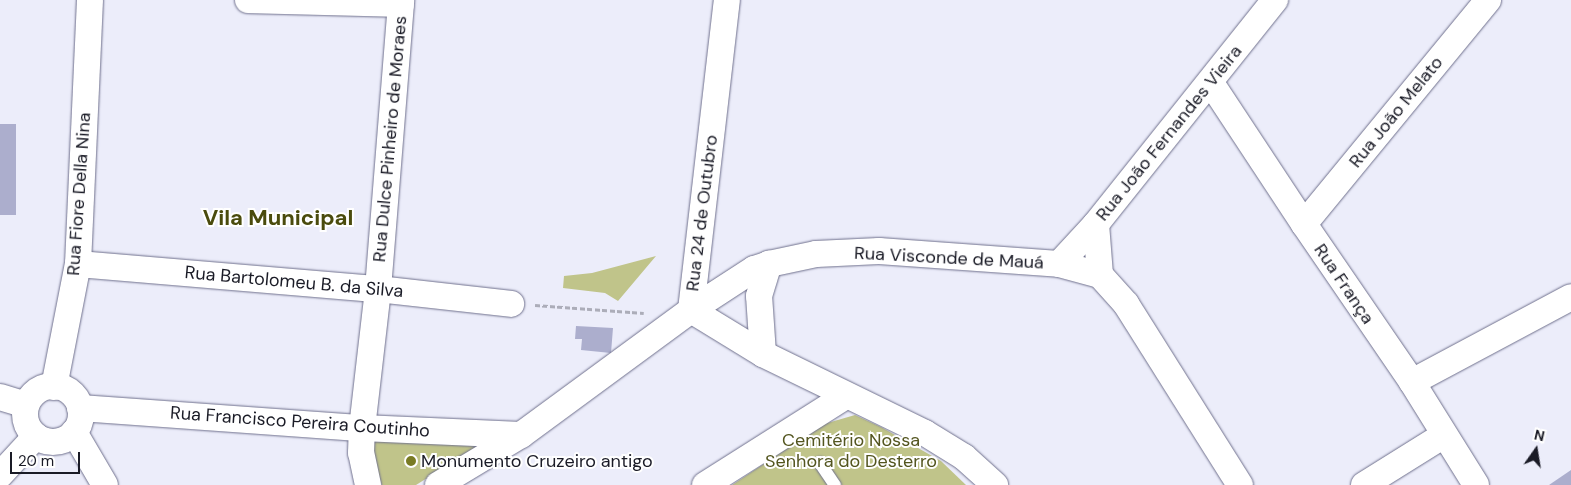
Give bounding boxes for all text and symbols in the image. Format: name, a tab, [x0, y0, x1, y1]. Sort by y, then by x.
street label: Rua Dulce Pinheiro de Moraes	[368, 15, 412, 263]
street label: Rua João Fernandes Vieira	[1091, 41, 1247, 225]
street label: Rua João Melato	[1345, 52, 1447, 172]
street label: Rua Fiore Della Nina	[63, 112, 95, 276]
street label: Rua 24 de Outubro	[682, 134, 722, 292]
district label: Vila Municipal	[203, 205, 353, 231]
street label: Rua França	[1309, 240, 1379, 328]
street label: Rua Visconde de Mauá	[854, 242, 1044, 274]
street label: Rua Bartolomeu B. da Silva	[184, 262, 404, 302]
street label: Rua Francisco Pereira Coutinho	[169, 402, 431, 442]
north arrow	[1511, 425, 1561, 475]
text: N	[1532, 425, 1546, 445]
park label: Cemitério Nossa Senhora do Desterro	[765, 430, 937, 472]
scale bar	[12, 442, 82, 474]
place label: Monumento Cruzeiro antigo	[421, 450, 653, 472]
text: 20 m	[18, 451, 54, 471]
marker: Monumento Cruzeiro antigo	[405, 455, 417, 467]

